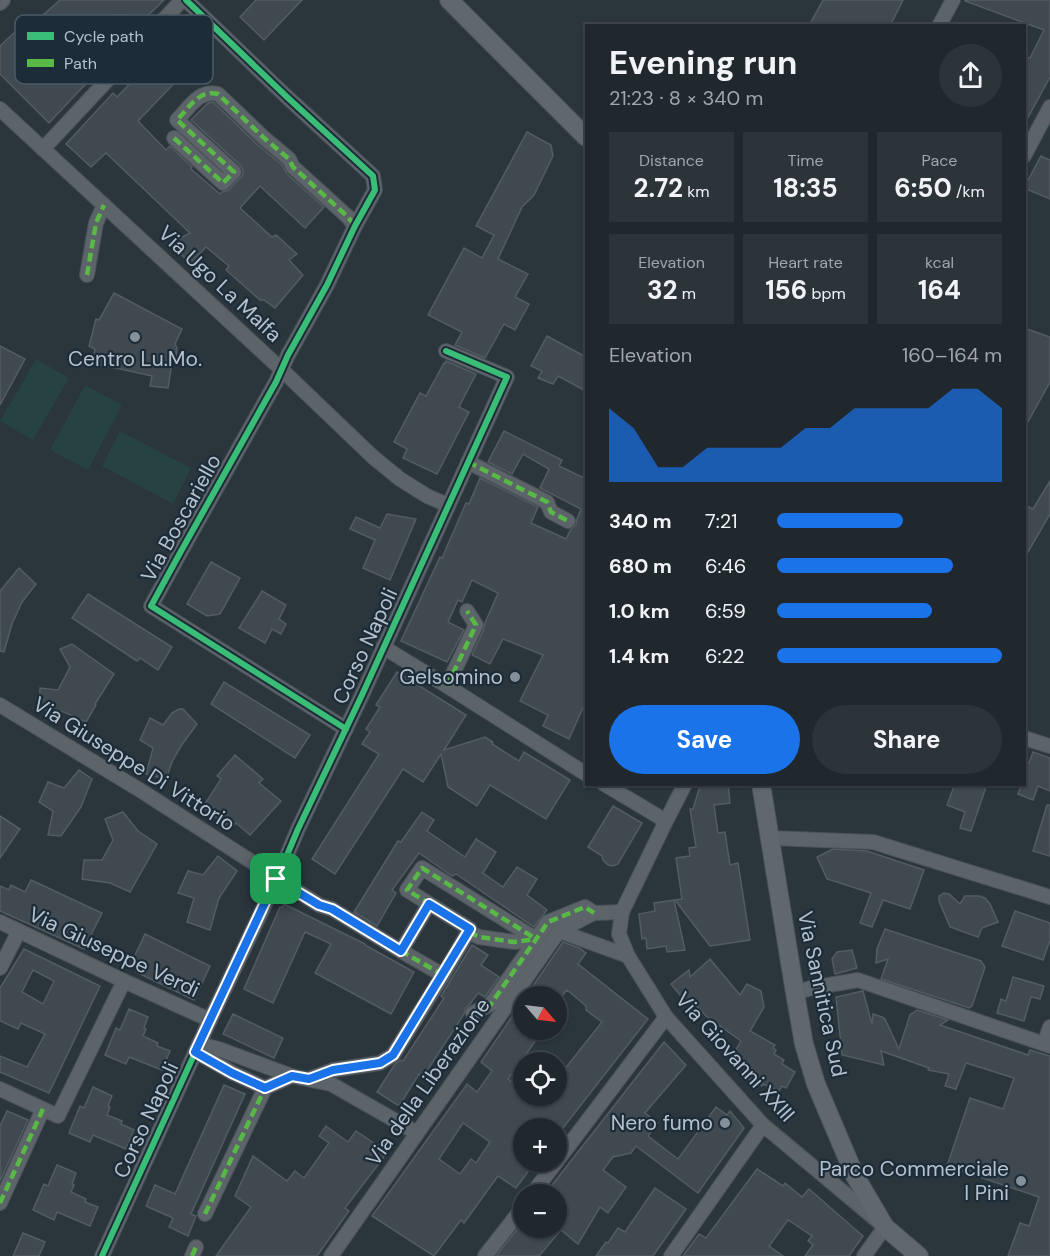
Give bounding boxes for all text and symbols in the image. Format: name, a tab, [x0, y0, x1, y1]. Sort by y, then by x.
legend	[15, 15, 213, 84]
text: Cycle path	[64, 26, 144, 47]
text: Evening run	[609, 41, 797, 84]
button: share	[939, 44, 1002, 107]
text: Path	[64, 53, 97, 74]
text: 21:23 · 8 × 340 m	[609, 85, 763, 111]
text: Distance	[639, 150, 704, 171]
text: Time	[787, 150, 824, 171]
text: Pace	[922, 150, 957, 171]
text: 2.72	[633, 171, 683, 205]
text: 18:35	[773, 171, 838, 205]
text: 6:50	[894, 171, 952, 205]
text: km	[683, 181, 710, 202]
text: /km	[952, 181, 985, 202]
street label: Via Ugo La Malfa	[152, 219, 288, 349]
text: Elevation	[638, 252, 705, 273]
text: Heart rate	[768, 252, 843, 273]
text: kcal	[925, 252, 954, 273]
text: 32	[647, 273, 678, 307]
text: 156	[765, 273, 807, 307]
text: 164	[918, 273, 961, 307]
text: m	[678, 283, 696, 304]
text: bpm	[807, 283, 846, 304]
marker: Centro Lu.Mo.	[128, 330, 142, 344]
text: Elevation	[609, 342, 692, 368]
text: 160–164 m	[902, 342, 1002, 368]
place label: Centro Lu.Mo.	[68, 345, 202, 373]
street label: Via Boscariello	[134, 449, 228, 587]
text: 340 m	[609, 508, 672, 534]
text: 7:21	[705, 508, 737, 534]
text: 680 m	[609, 553, 672, 579]
text: 6:46	[705, 553, 746, 579]
street label: Corso Napoli	[326, 583, 404, 709]
text: 1.0 km	[609, 598, 670, 624]
text: 6:59	[705, 598, 746, 624]
text: 1.4 km	[609, 643, 669, 669]
text: 6:22	[705, 643, 745, 669]
place label: Gelsomino	[399, 663, 503, 691]
marker: Gelsomino	[508, 670, 522, 684]
street label: Via Giuseppe Di Vittorio	[28, 690, 240, 838]
button: Save	[609, 705, 800, 774]
button: Share	[812, 705, 1002, 774]
pin	[250, 853, 301, 904]
icon: arrive	[259, 862, 292, 895]
street label: Via Giuseppe Verdi	[24, 900, 204, 1004]
street label: Via Sannitica Sud	[791, 909, 853, 1079]
north arrow	[513, 986, 567, 1040]
map controls	[513, 986, 567, 1238]
street label: Via Giovanni XXIII	[669, 986, 801, 1128]
street label: Via della Liberazione	[359, 992, 497, 1172]
button: locate	[513, 1052, 567, 1106]
street label: Corso Napoli	[107, 1057, 185, 1183]
place label: Nero fumo	[611, 1109, 713, 1137]
marker: Nero fumo	[718, 1116, 732, 1130]
button: +	[513, 1118, 567, 1172]
place label: Parco Commerciale I Pini	[819, 1155, 1009, 1207]
marker: Parco Commerciale I Pini	[1014, 1174, 1028, 1188]
button: −	[513, 1184, 567, 1238]

